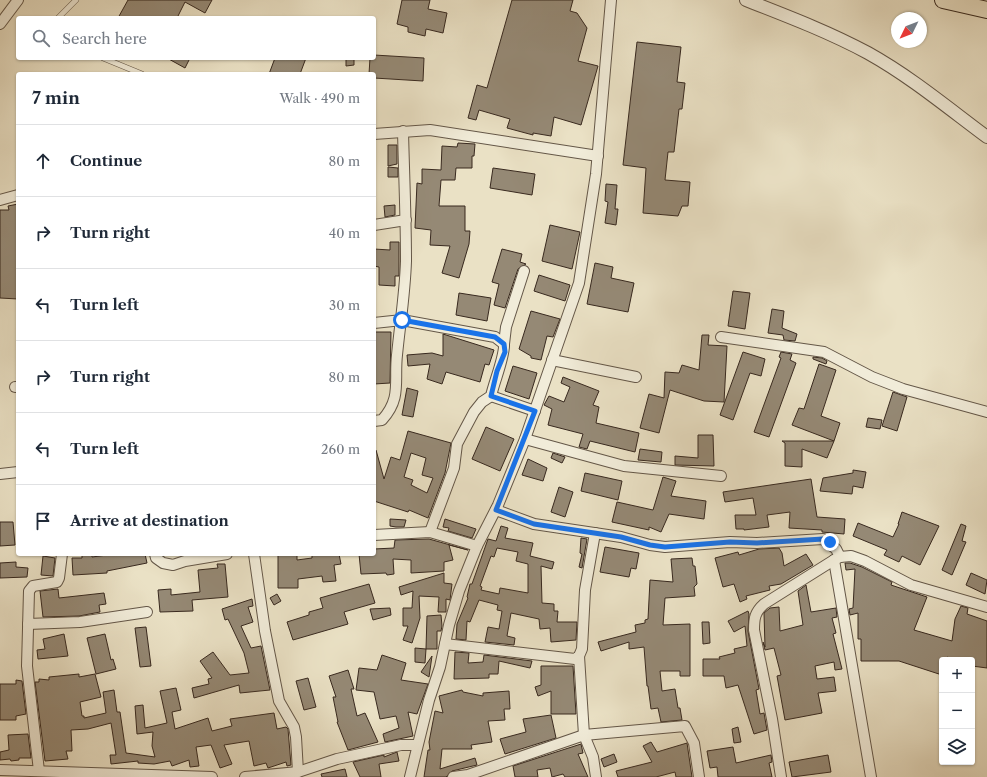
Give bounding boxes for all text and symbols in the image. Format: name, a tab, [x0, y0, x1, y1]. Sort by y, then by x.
north arrow	[891, 12, 927, 48]
search box	[16, 16, 376, 60]
icon: search	[30, 27, 52, 49]
text: Search here	[62, 29, 147, 48]
text: 7 min	[32, 88, 80, 108]
text: Walk · 490 m	[279, 90, 360, 106]
icon: ahead	[32, 150, 54, 172]
text: Continue	[70, 151, 142, 170]
text: 80 m	[328, 153, 360, 169]
icon: right	[32, 222, 54, 244]
text: Turn right	[70, 223, 150, 242]
text: 40 m	[329, 225, 360, 241]
icon: left	[32, 294, 54, 316]
text: Turn left	[70, 295, 139, 314]
text: 30 m	[329, 297, 360, 313]
route start	[393, 311, 411, 329]
icon: right	[32, 366, 54, 388]
text: Turn right	[70, 367, 150, 386]
text: 80 m	[328, 369, 360, 385]
icon: left	[32, 438, 54, 460]
text: Turn left	[70, 439, 139, 458]
text: 260 m	[321, 441, 360, 457]
icon: arrive	[32, 510, 54, 532]
text: Arrive at destination	[70, 511, 229, 530]
route end	[821, 533, 839, 551]
map controls	[939, 657, 975, 765]
button: +	[939, 657, 975, 693]
button: −	[939, 693, 975, 729]
button: layers	[939, 729, 975, 765]

